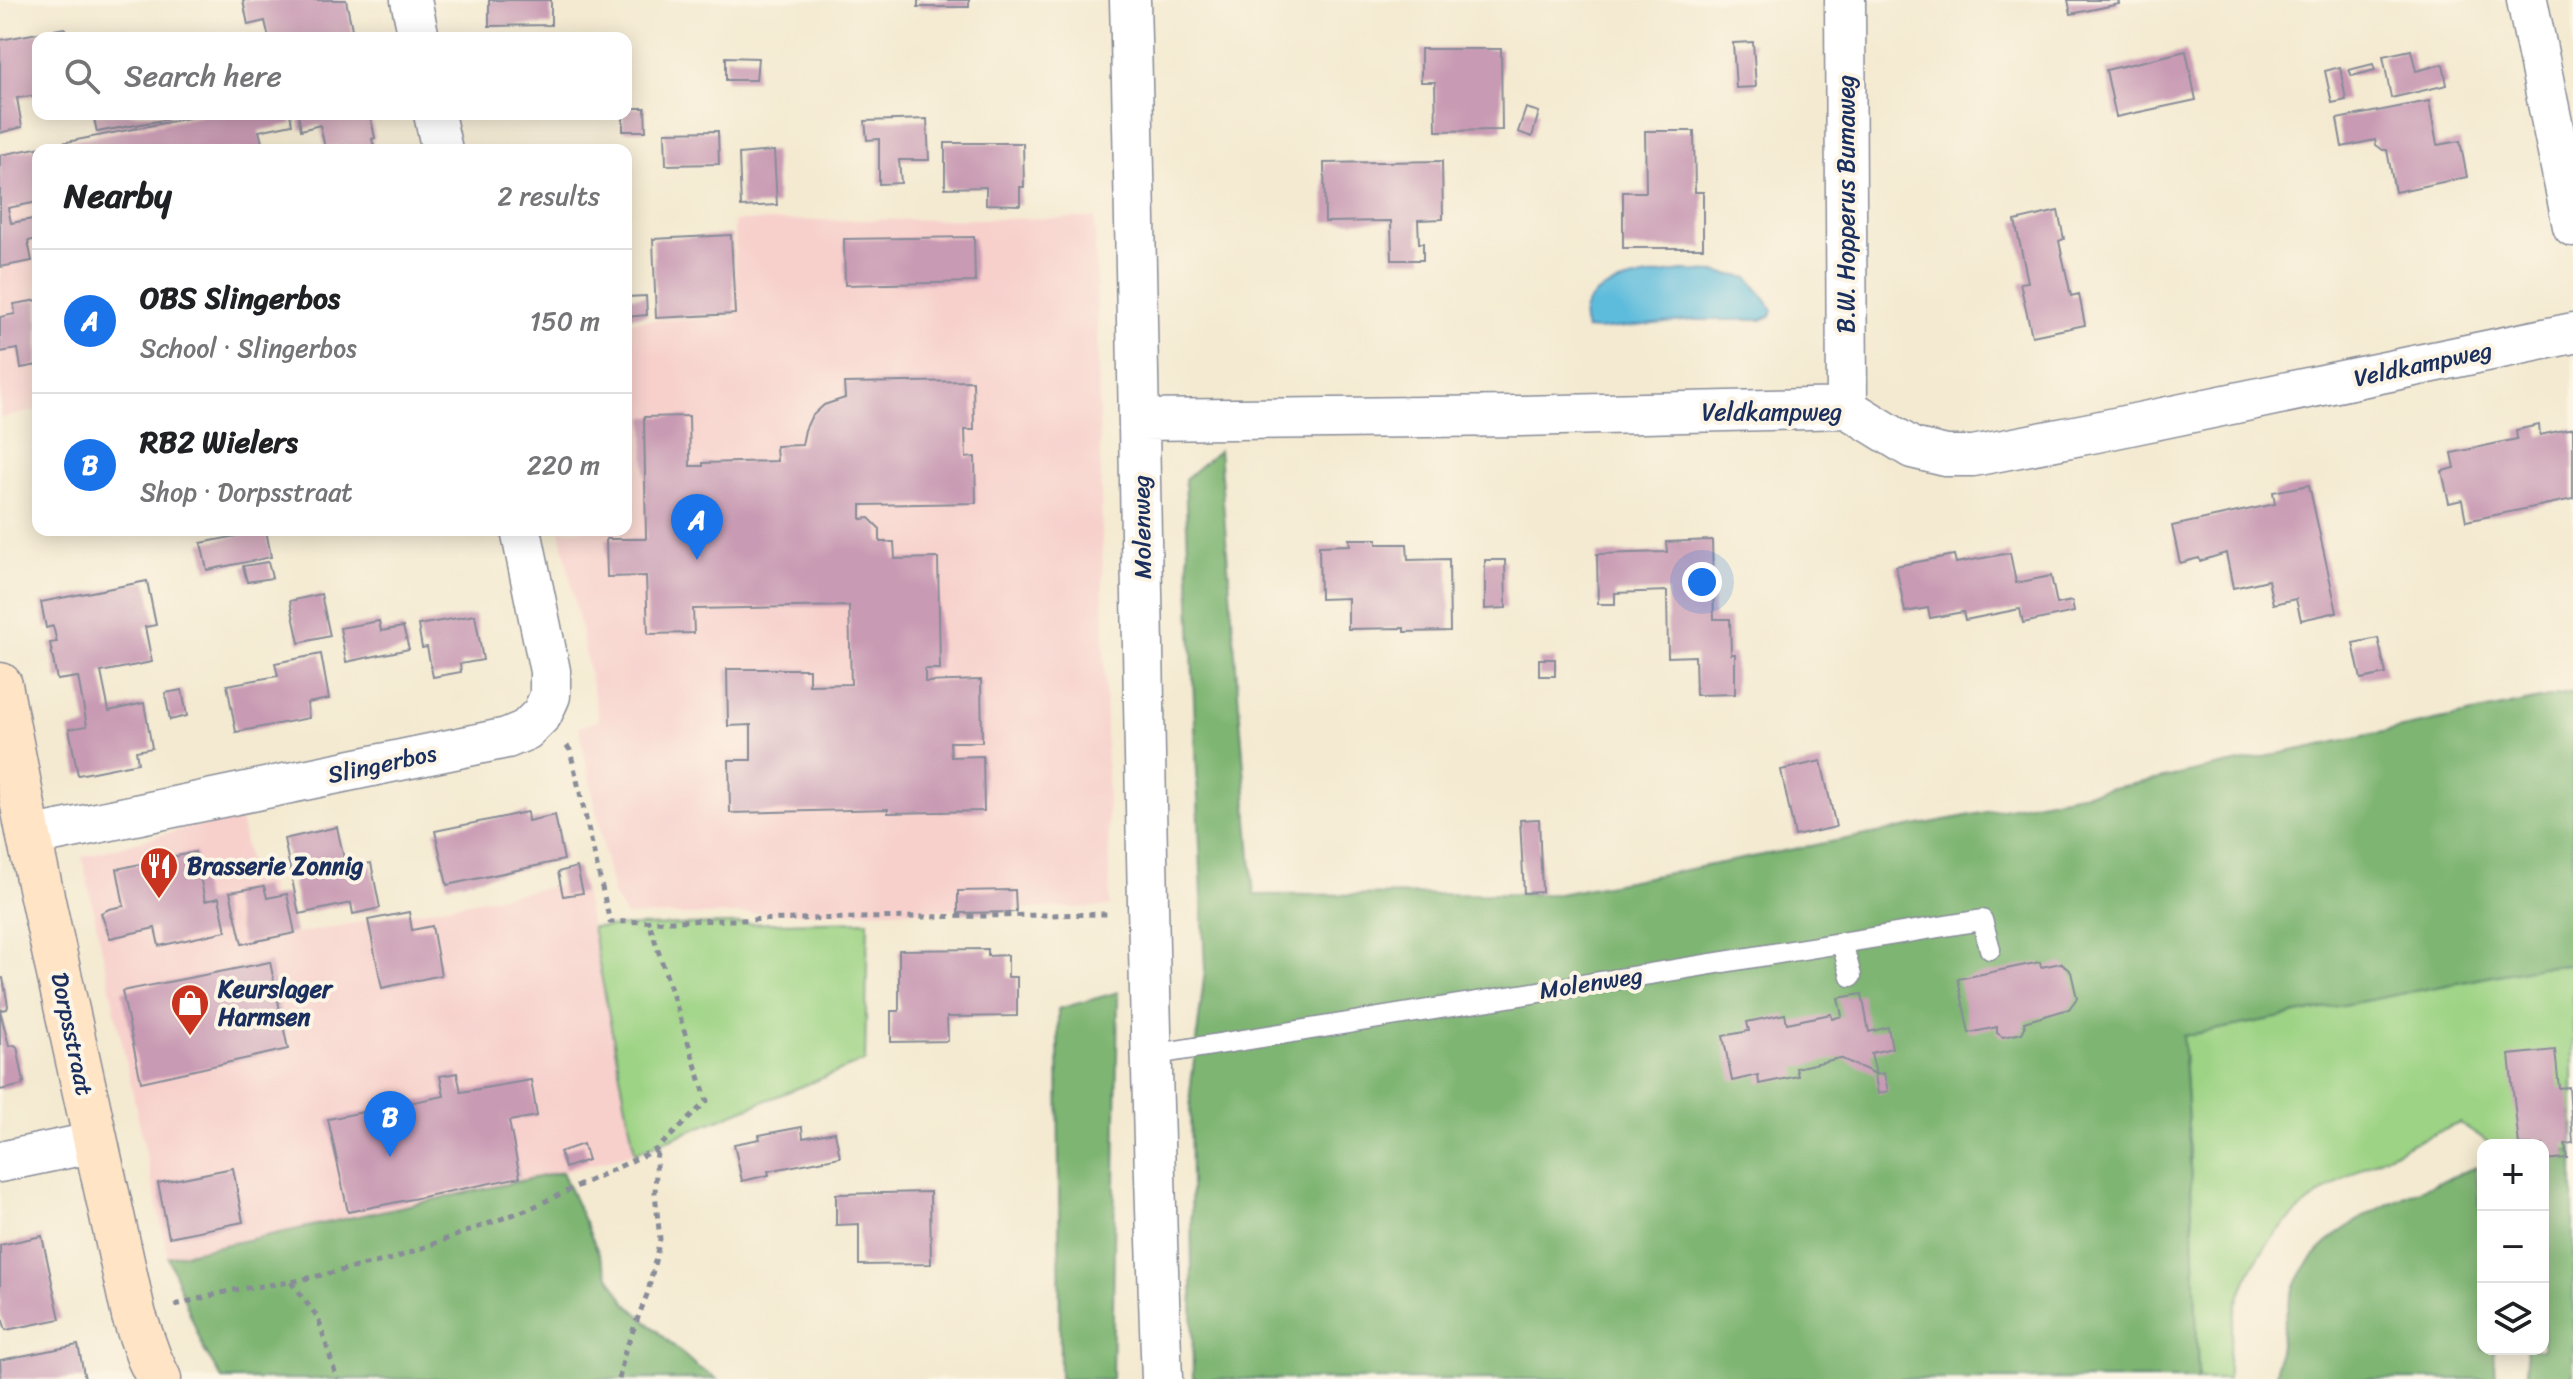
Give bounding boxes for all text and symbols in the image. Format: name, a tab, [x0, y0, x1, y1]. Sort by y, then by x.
search box	[32, 32, 632, 120]
text: Search here	[124, 49, 282, 103]
icon: search	[60, 54, 104, 98]
street label: B.W. Hopperus Bumaweg	[1825, 75, 1867, 333]
text: Nearby	[64, 166, 172, 226]
text: 2 results	[498, 173, 600, 219]
text: OBS Slingerbos	[140, 271, 340, 325]
text: A	[81, 298, 99, 344]
text: 150 m	[530, 298, 600, 344]
text: School · Slingerbos	[140, 325, 357, 371]
street label: Veldkampweg	[2350, 329, 2496, 399]
street label: Veldkampweg	[1702, 391, 1842, 433]
text: RB2 Wielers	[140, 415, 298, 469]
text: B	[82, 442, 98, 488]
text: 220 m	[527, 442, 600, 488]
text: Shop · Dorpsstraat	[140, 469, 353, 515]
street label: Molenweg	[1120, 475, 1164, 579]
pin: A	[671, 494, 723, 560]
your location	[1682, 562, 1722, 602]
street label: Slingerbos	[324, 732, 440, 796]
restaurant icon: Brasserie Zonnig	[138, 845, 180, 900]
place label: Brasserie Zonnig	[187, 845, 363, 887]
street label: Molenweg	[1536, 954, 1646, 1012]
place label: Keurslager Harmsen	[217, 968, 334, 1038]
street label: Dorpsstraat	[38, 969, 106, 1099]
shop icon: Keurslager Harmsen	[169, 982, 211, 1037]
pin: B	[364, 1091, 416, 1157]
map controls	[2477, 1139, 2549, 1355]
button: +	[2477, 1139, 2549, 1211]
button: −	[2477, 1211, 2549, 1283]
button: layers	[2477, 1283, 2549, 1355]

